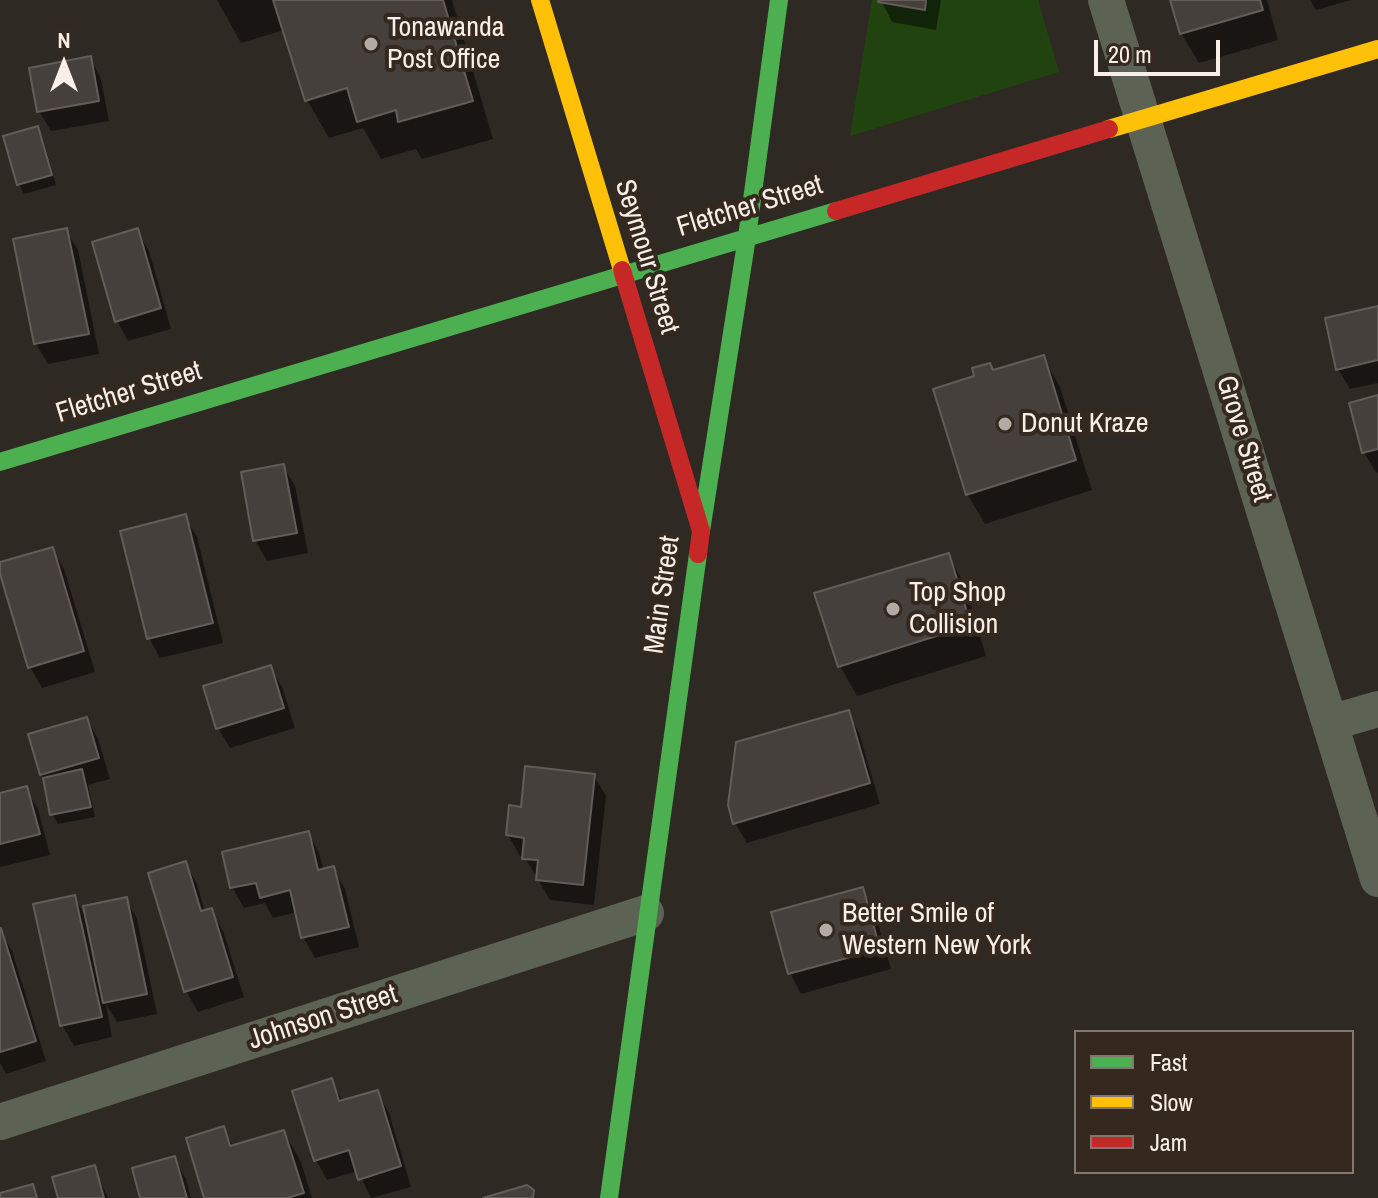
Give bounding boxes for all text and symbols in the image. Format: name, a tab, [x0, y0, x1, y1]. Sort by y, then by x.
place label: Tonawanda Post Office	[387, 11, 504, 77]
north arrow	[24, 24, 104, 104]
scale bar	[1098, 24, 1224, 74]
text: N	[57, 25, 71, 55]
marker: Tonawanda Post Office	[362, 35, 380, 53]
text: 20 m	[1108, 38, 1152, 70]
street label: Fletcher Street	[673, 169, 827, 245]
street label: Seymour Street	[607, 176, 685, 338]
street label: Fletcher Street	[52, 355, 206, 431]
street label: Grove Street	[1208, 372, 1278, 506]
place label: Donut Kraze	[1021, 407, 1149, 441]
marker: Donut Kraze	[996, 415, 1014, 433]
street label: Main Street	[638, 534, 688, 656]
place label: Top Shop Collision	[909, 576, 1006, 642]
marker: Top Shop Collision	[884, 600, 902, 618]
place label: Better Smile of Western New York	[842, 897, 1031, 963]
marker: Better Smile of Western New York	[817, 921, 835, 939]
street label: Johnson Street	[244, 978, 402, 1058]
legend	[1074, 1030, 1354, 1174]
text: Fast	[1150, 1046, 1187, 1078]
text: Slow	[1150, 1086, 1193, 1118]
text: Jam	[1150, 1126, 1187, 1158]

